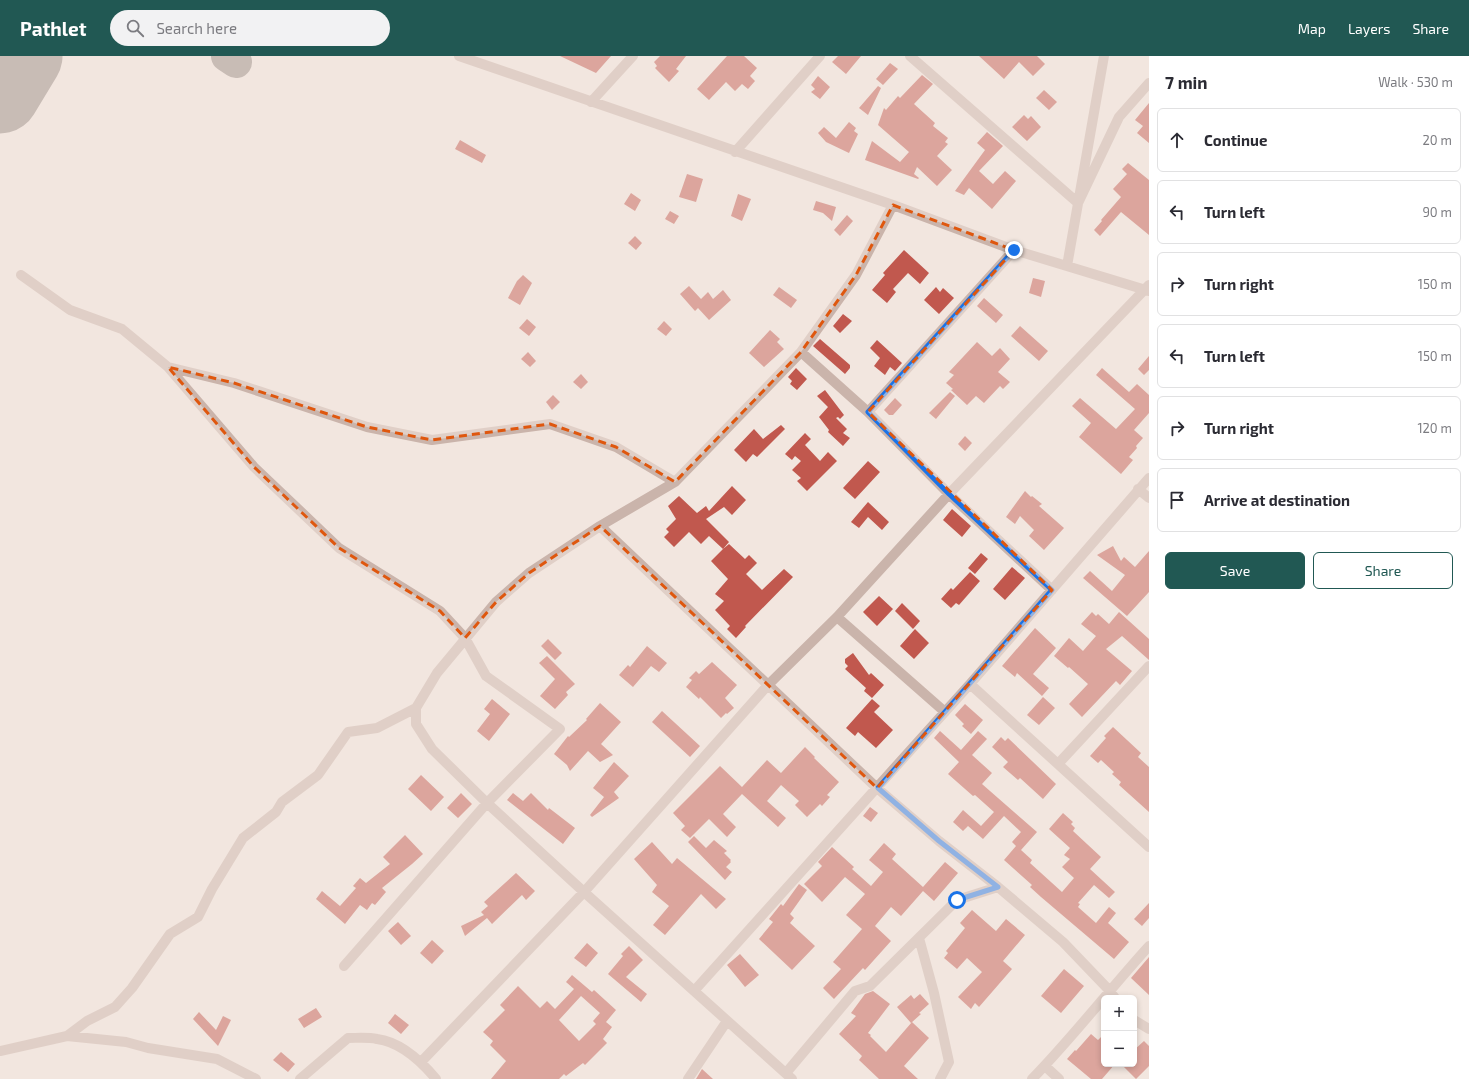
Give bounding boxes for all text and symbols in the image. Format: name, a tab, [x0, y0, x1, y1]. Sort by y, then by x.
search box	[110, 10, 390, 46]
text: Pathlet	[20, 17, 86, 40]
icon: search	[124, 17, 146, 39]
text: Search here	[156, 19, 237, 37]
text: Map	[1298, 20, 1326, 37]
text: Layers	[1348, 20, 1390, 37]
text: Share	[1412, 20, 1449, 37]
text: 7 min	[1165, 72, 1208, 92]
text: Walk · 530 m	[1378, 74, 1453, 90]
icon: ahead	[1166, 129, 1188, 151]
text: Continue	[1204, 131, 1267, 149]
text: 20 m	[1423, 132, 1452, 148]
icon: left	[1166, 201, 1188, 223]
text: Turn left	[1204, 203, 1265, 221]
text: 90 m	[1422, 204, 1452, 220]
route end	[1005, 241, 1023, 259]
icon: right	[1166, 273, 1188, 295]
text: Turn right	[1204, 275, 1274, 293]
text: 150 m	[1418, 276, 1452, 292]
icon: left	[1166, 345, 1188, 367]
text: Turn left	[1204, 347, 1265, 365]
text: 150 m	[1418, 348, 1452, 364]
icon: right	[1166, 417, 1188, 439]
text: Turn right	[1204, 419, 1274, 437]
text: 120 m	[1417, 420, 1452, 436]
icon: arrive	[1166, 489, 1188, 511]
text: Arrive at destination	[1204, 491, 1350, 509]
button: Save	[1165, 552, 1305, 589]
button: Share	[1313, 552, 1453, 589]
route start	[948, 891, 966, 909]
map controls	[1101, 995, 1137, 1067]
button: +	[1101, 995, 1137, 1031]
button: −	[1101, 1031, 1137, 1067]

